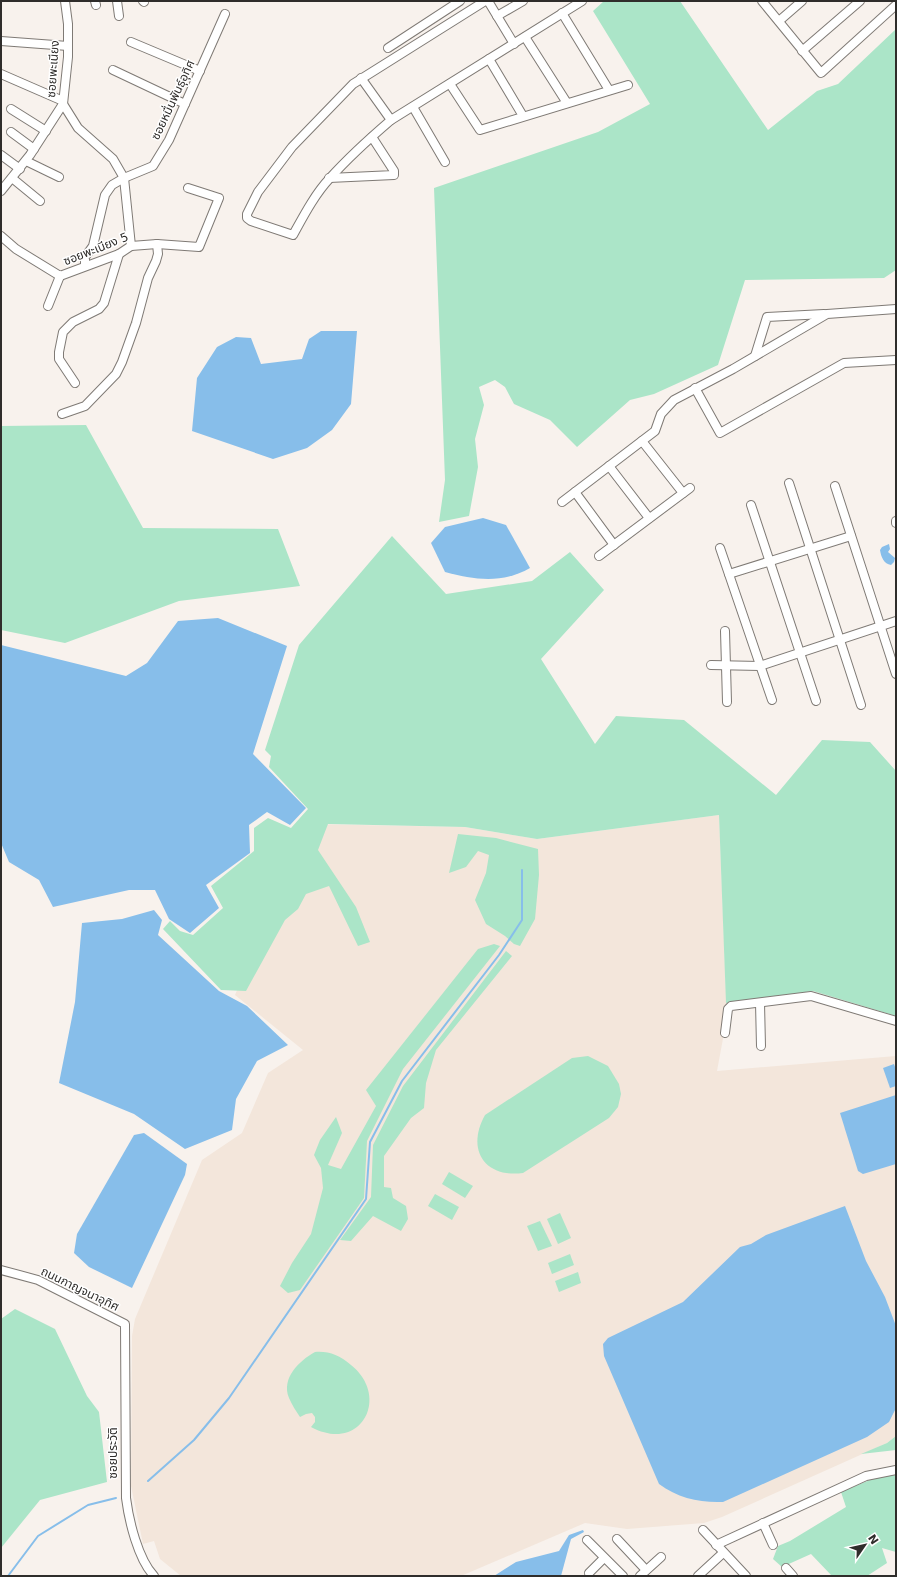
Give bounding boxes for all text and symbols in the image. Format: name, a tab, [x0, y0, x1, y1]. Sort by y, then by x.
street label: ซอยพะเนียง	[44, 40, 62, 98]
street label: ซอยหมื่นพันธุ์อุทิศ	[147, 57, 198, 142]
street label: ซอยพะเนียง 5	[61, 230, 131, 268]
street label: ถนนกาญจนาอุทิศ	[39, 1264, 121, 1314]
street label: ซอยประวัติ	[106, 1427, 120, 1479]
north arrow	[845, 1525, 885, 1565]
text: N	[865, 1532, 881, 1547]

